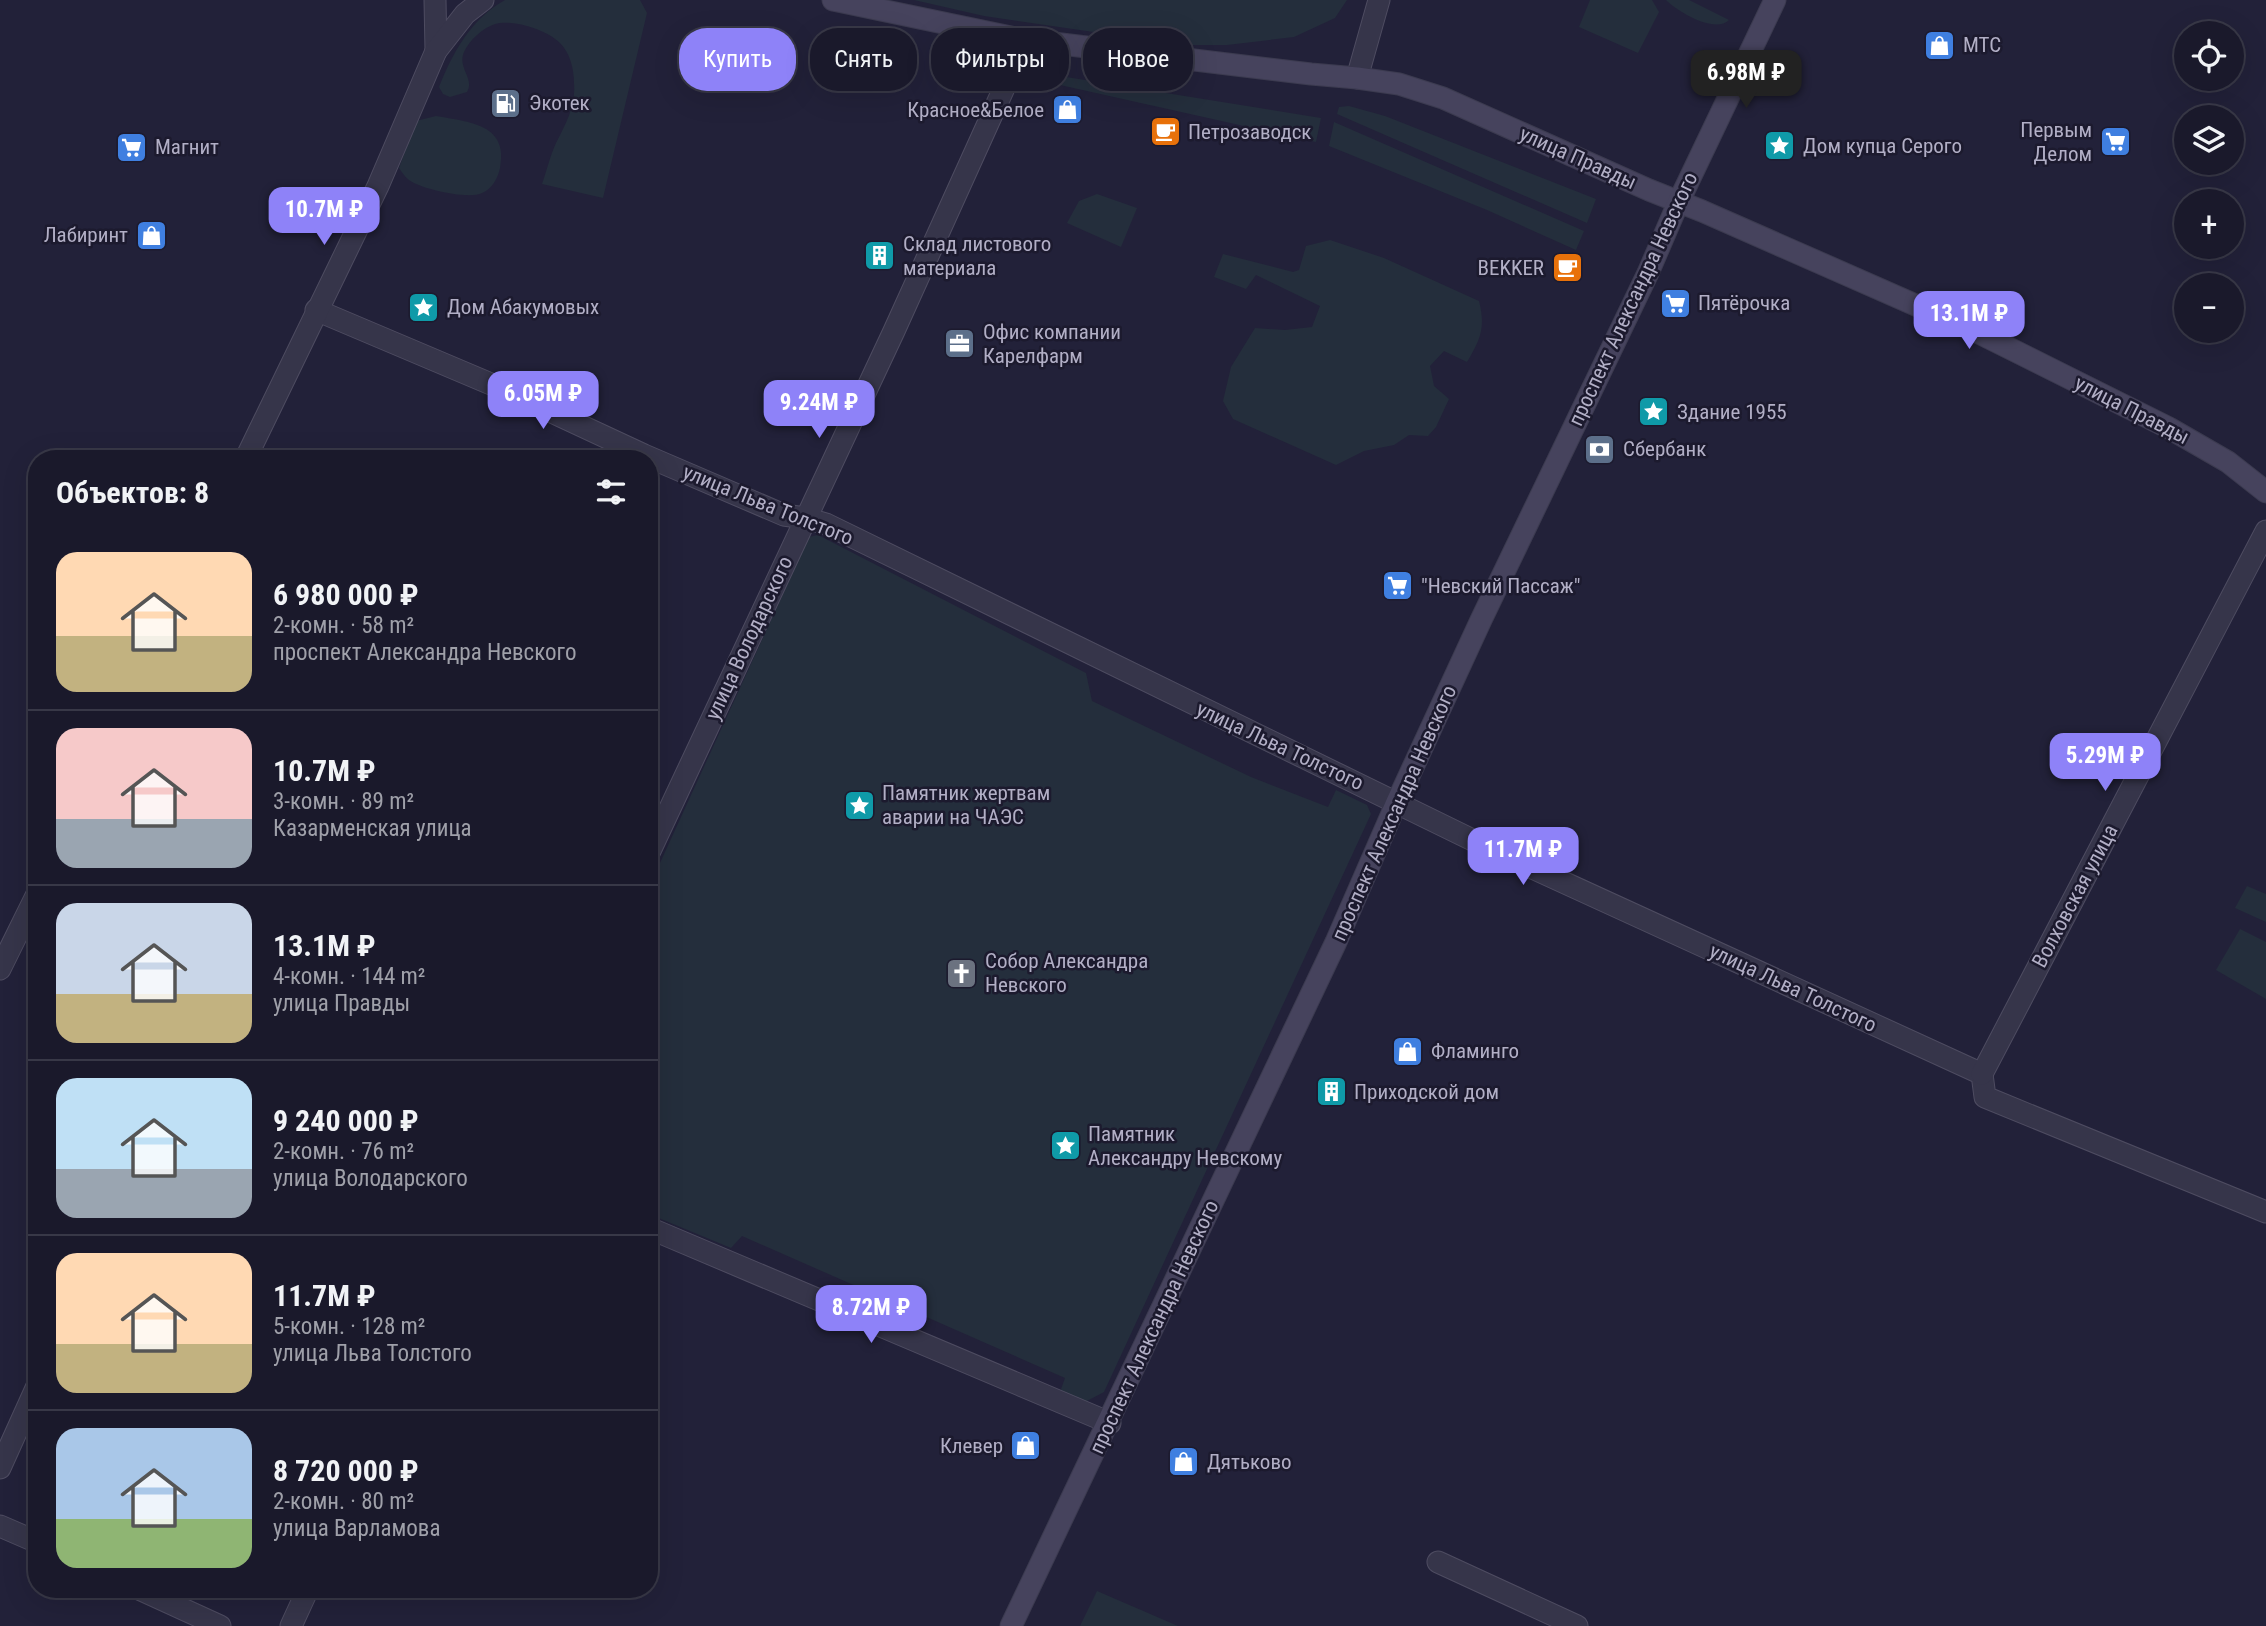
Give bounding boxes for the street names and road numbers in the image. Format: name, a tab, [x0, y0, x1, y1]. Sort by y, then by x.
street label: улица Правды	[1516, 122, 1640, 194]
street label: проспект Александра Невского	[1564, 168, 1702, 430]
street label: улица Правды	[2071, 371, 2193, 449]
street label: улица Льва Толстого	[679, 460, 857, 550]
street label: улица Володарского	[701, 552, 797, 724]
street label: проспект Александра Невского	[1327, 682, 1461, 944]
street label: улица Льва Толстого	[1193, 697, 1367, 795]
street label: Волховская улица	[2027, 820, 2123, 972]
street label: улица Льва Толстого	[1706, 939, 1880, 1037]
street label: проспект Александра Невского	[1085, 1196, 1223, 1458]

